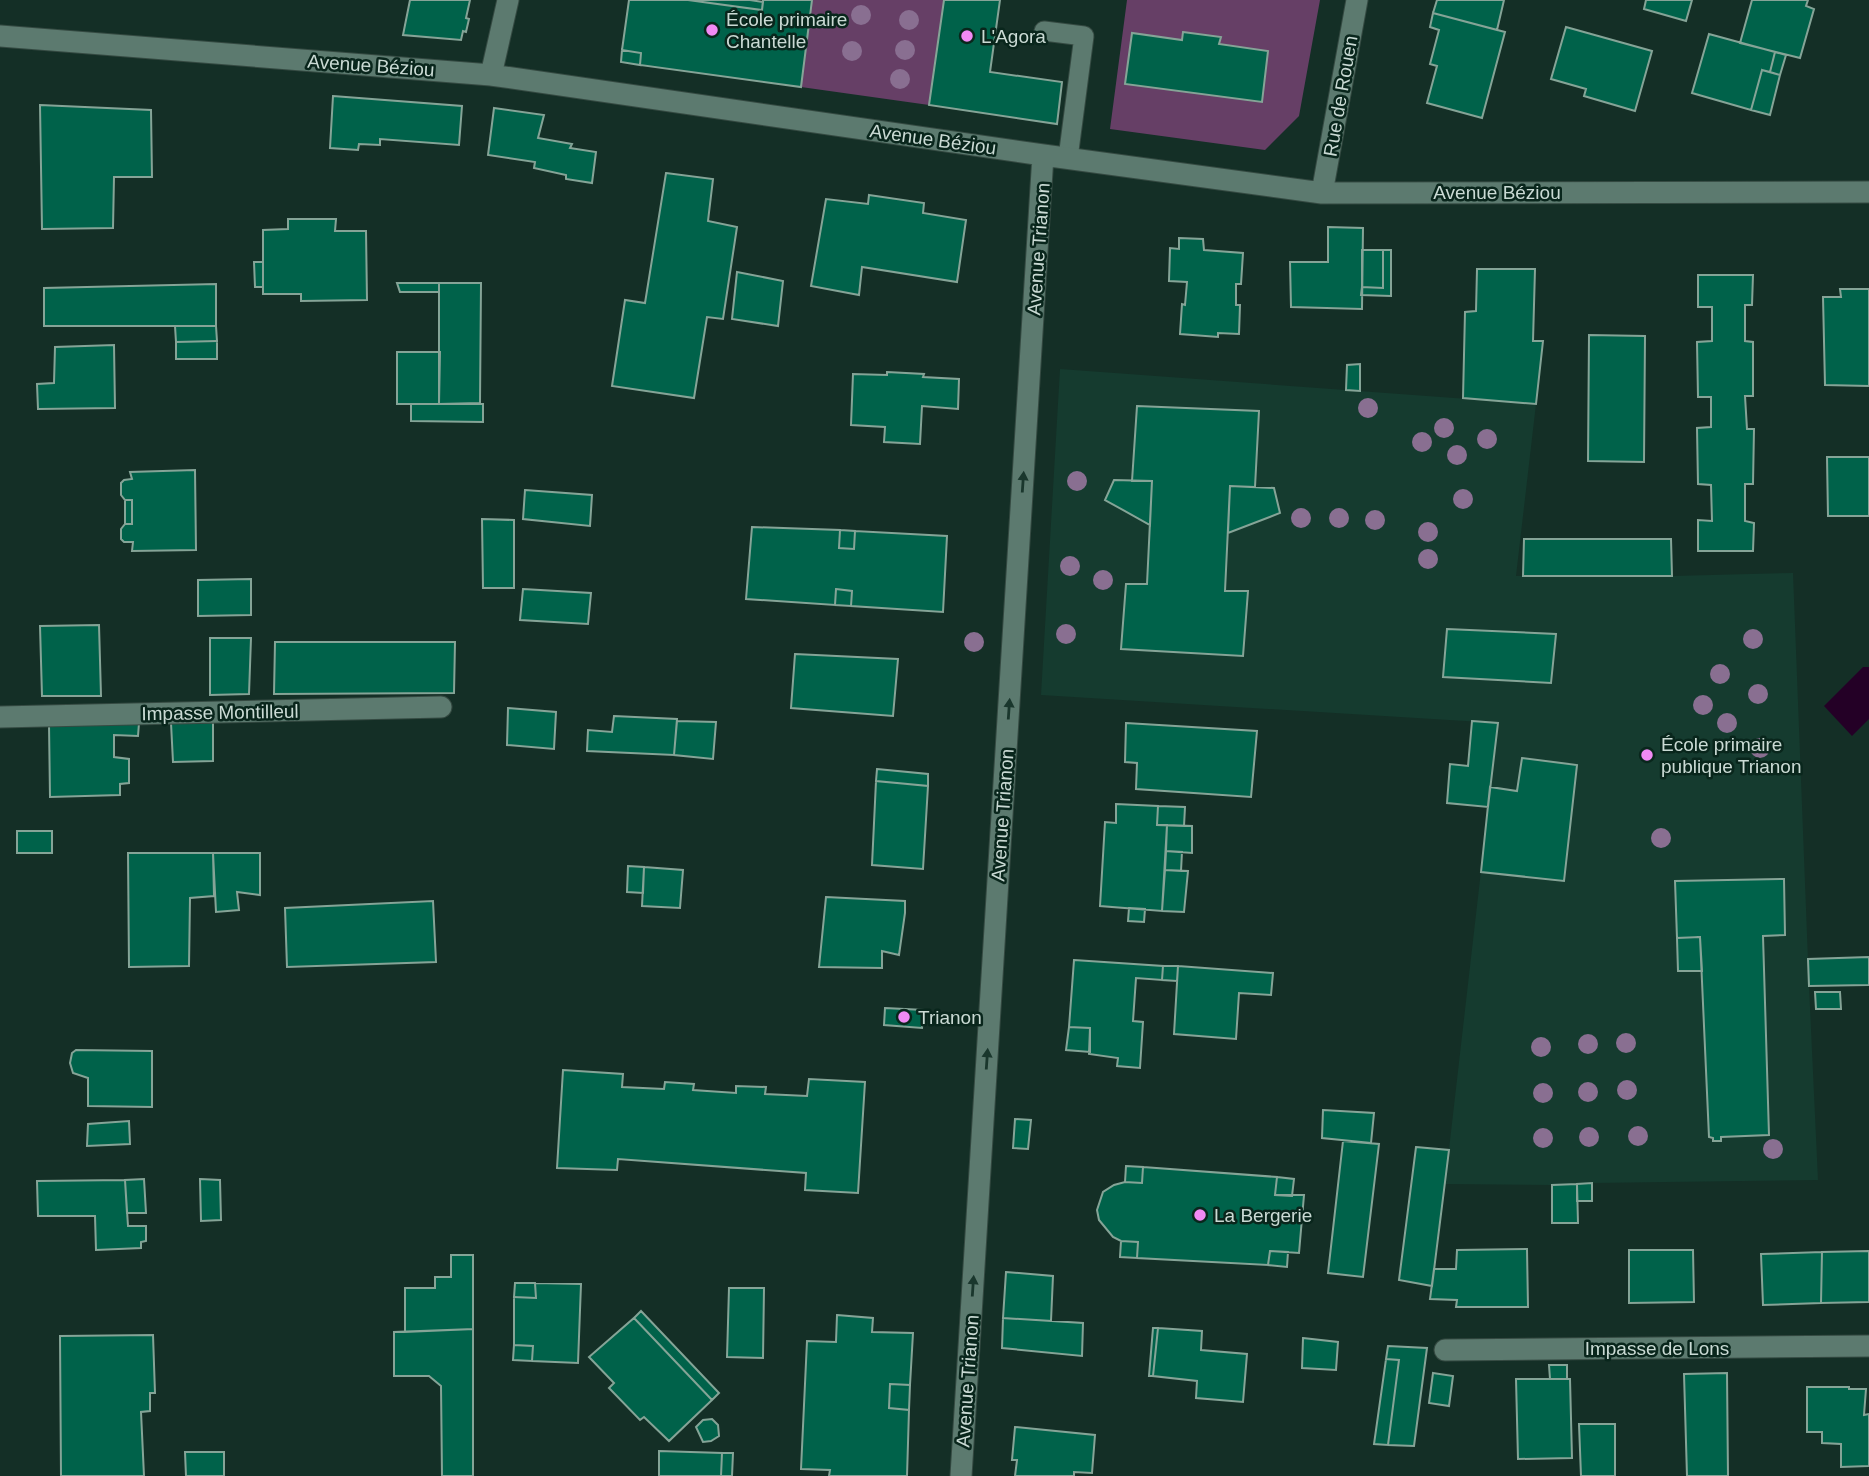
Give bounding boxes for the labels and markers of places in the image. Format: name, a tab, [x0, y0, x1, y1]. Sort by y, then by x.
place label: École primaire Chantelle	[726, 9, 847, 52]
marker: École primaire Chantelle	[704, 22, 720, 38]
place label: L'Agora	[981, 26, 1046, 47]
marker: L'Agora	[959, 28, 975, 44]
place label: École primaire publique Trianon	[1661, 734, 1802, 777]
marker: École primaire publique Trianon	[1639, 747, 1655, 763]
place label: Trianon	[918, 1007, 982, 1028]
marker: Trianon	[896, 1009, 912, 1025]
place label: La Bergerie	[1214, 1205, 1312, 1226]
marker: La Bergerie	[1192, 1207, 1208, 1223]

